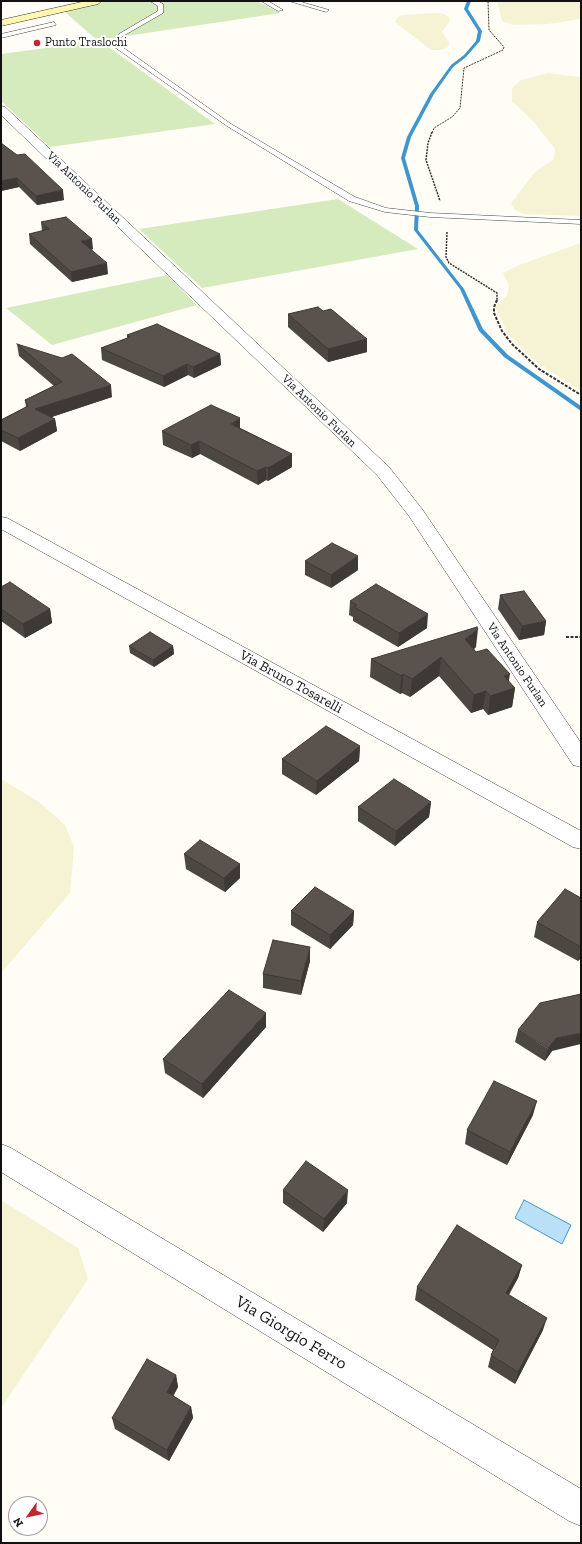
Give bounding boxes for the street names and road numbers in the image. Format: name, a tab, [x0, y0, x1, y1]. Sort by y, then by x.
street label: Via Antonio Furlan	[44, 149, 124, 227]
street label: Via Antonio Furlan	[279, 372, 359, 450]
street label: Via Antonio Furlan	[484, 620, 550, 710]
street label: Via Bruno Tosarelli	[237, 647, 345, 717]
street label: Via Giorgio Ferro	[231, 1292, 351, 1374]

